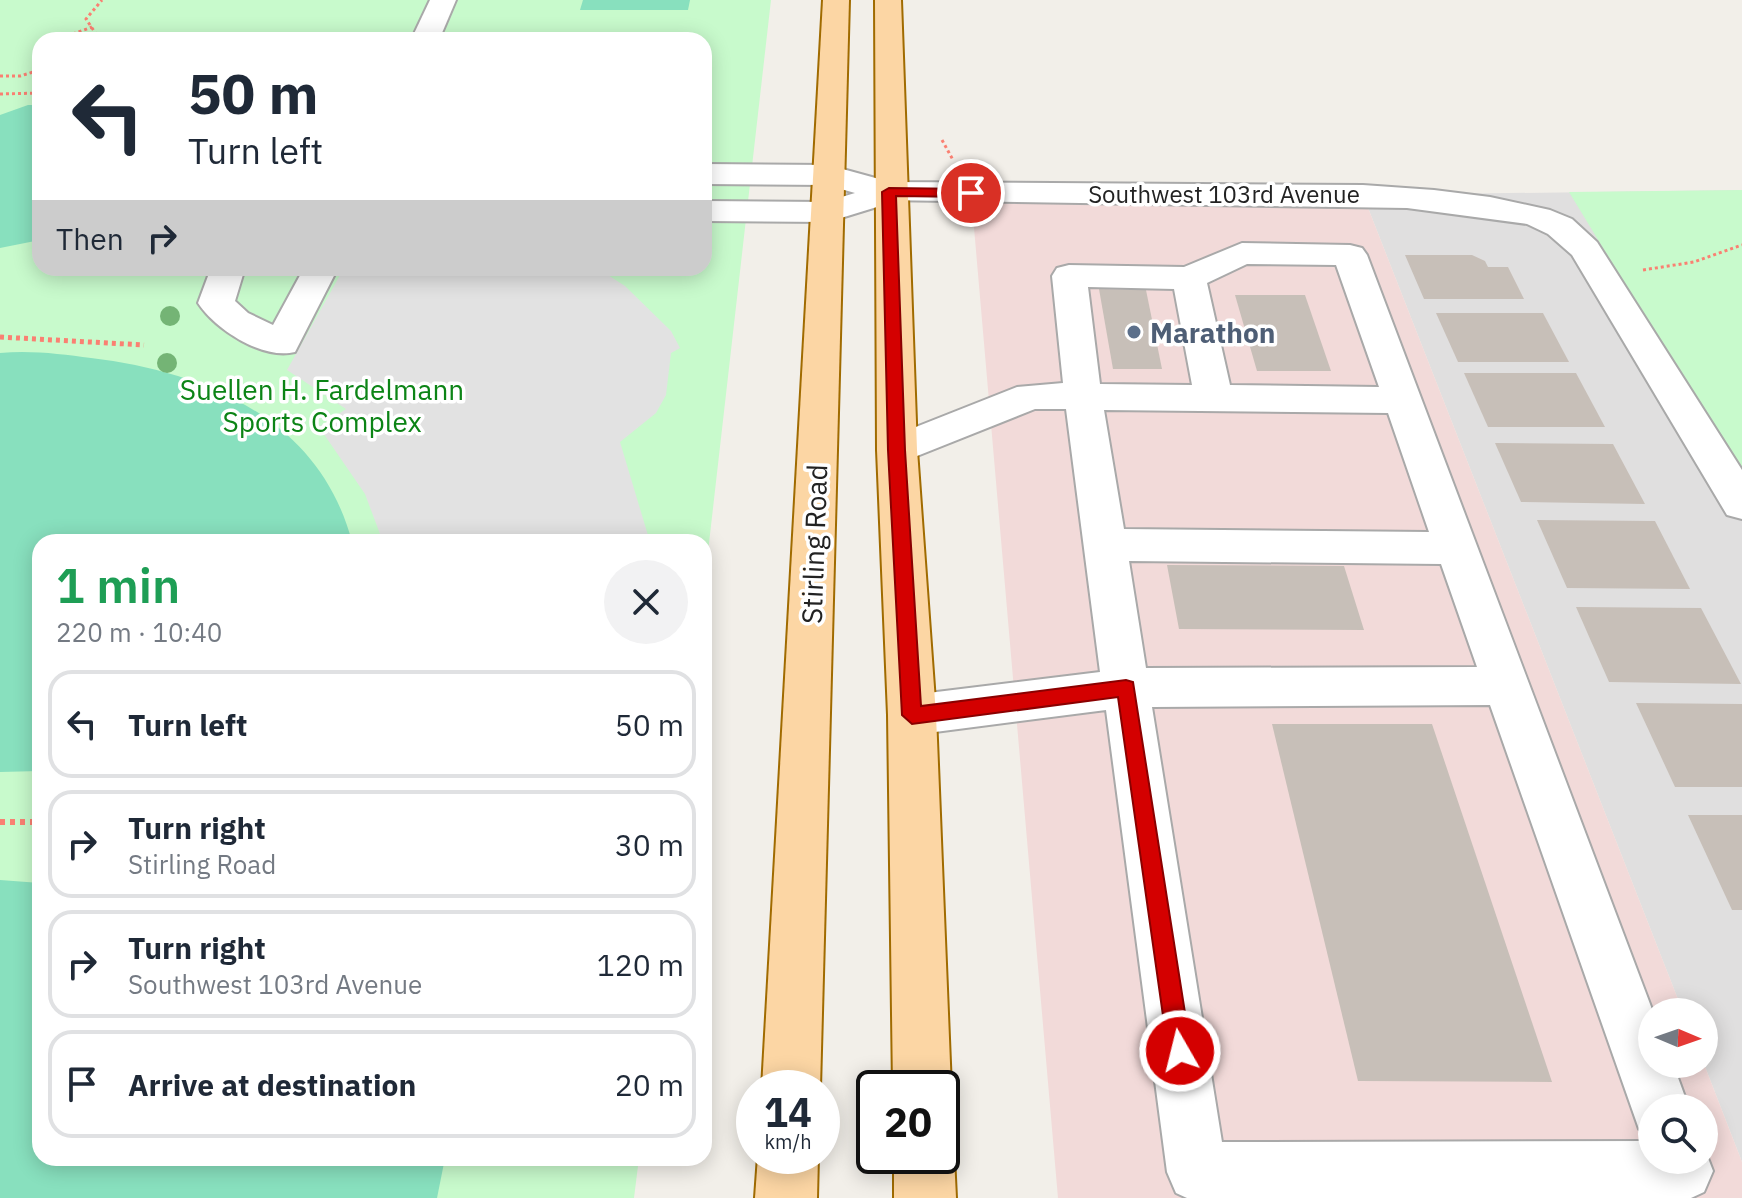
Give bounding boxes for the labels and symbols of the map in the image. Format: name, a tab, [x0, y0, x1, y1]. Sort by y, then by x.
pin	[937, 159, 1005, 227]
street label: Southwest 103rd Avenue	[1088, 178, 1360, 210]
place label: Marathon	[1150, 314, 1275, 351]
marker: Marathon	[1125, 323, 1143, 341]
park label: Suellen H. Fardelmann Sports Complex	[180, 371, 464, 440]
street label: Stirling Road	[793, 464, 835, 624]
north arrow	[1638, 998, 1718, 1078]
position arrow	[1138, 1009, 1222, 1093]
speed limit sign: 20	[856, 1070, 960, 1174]

